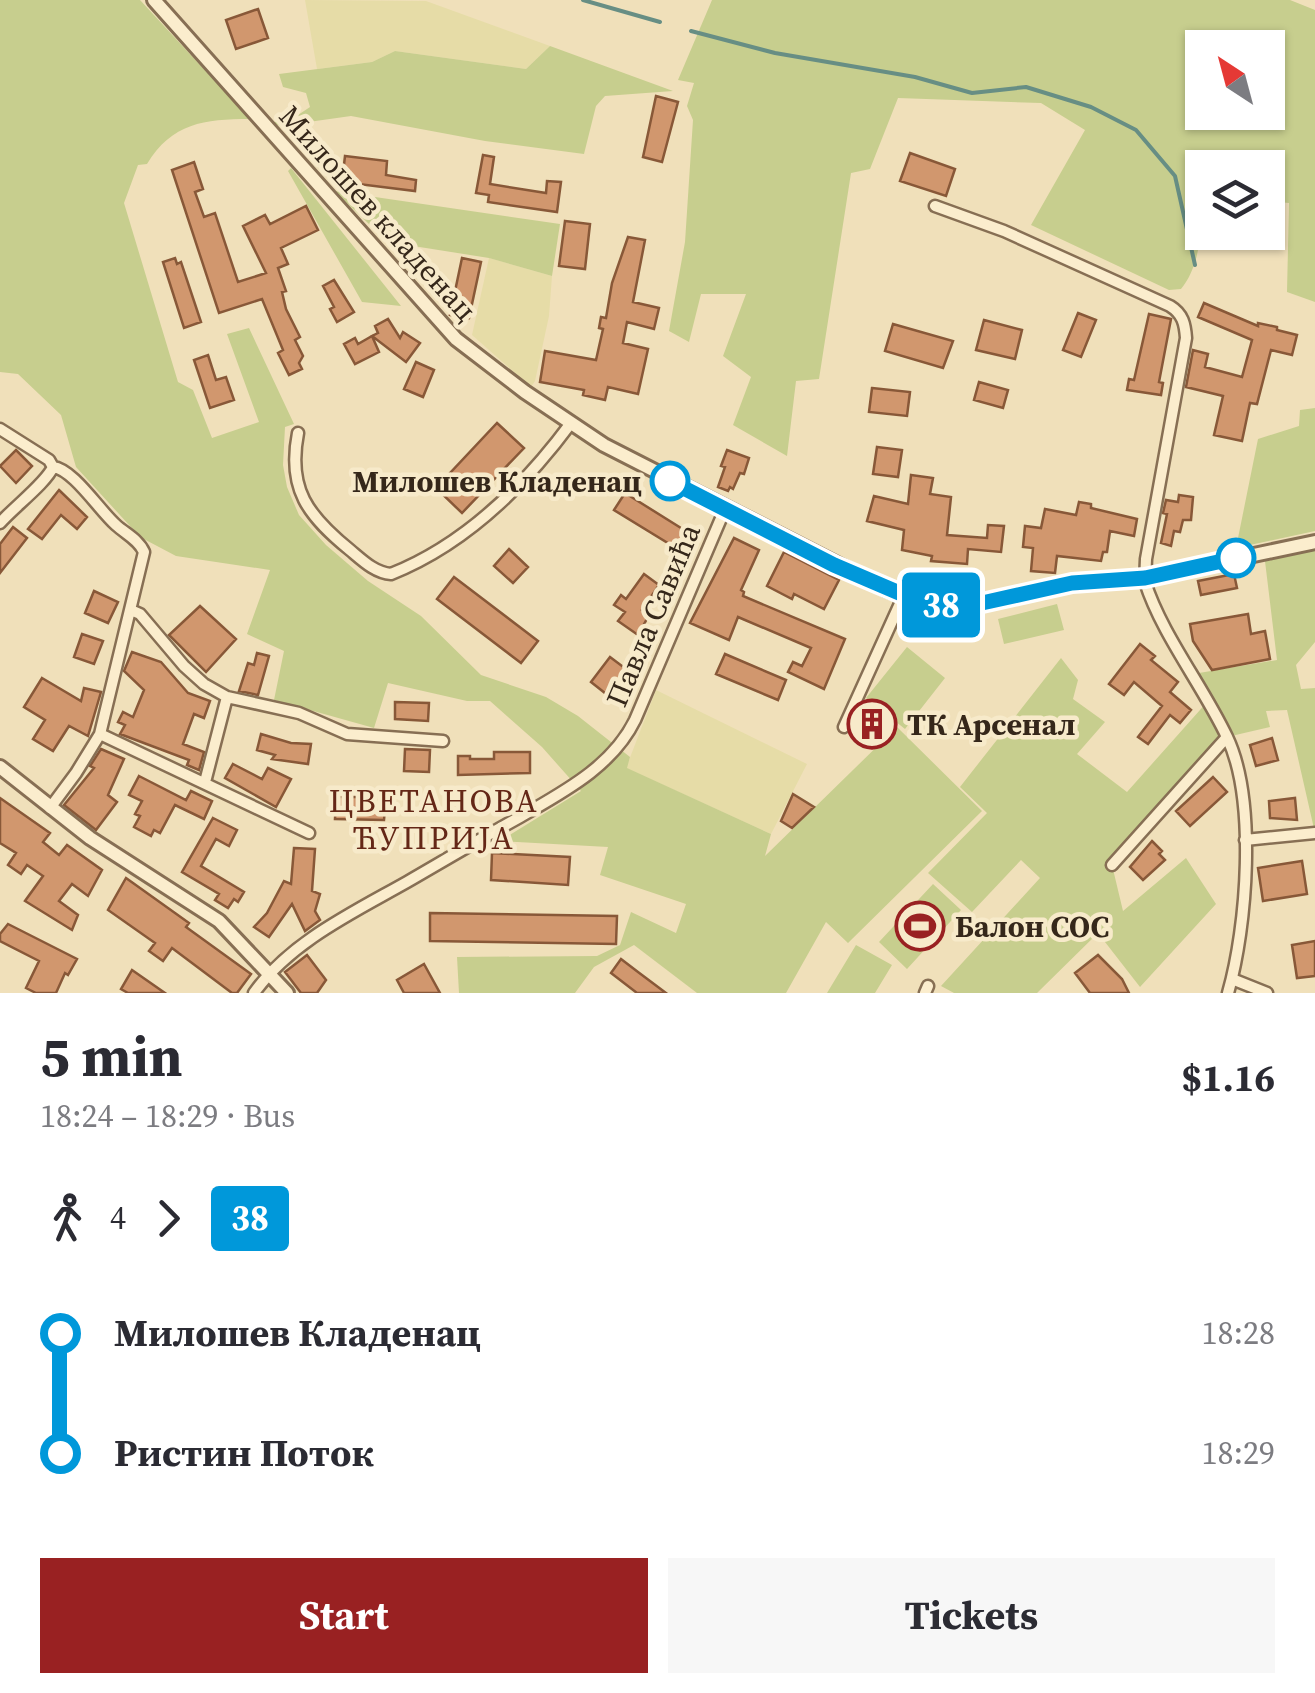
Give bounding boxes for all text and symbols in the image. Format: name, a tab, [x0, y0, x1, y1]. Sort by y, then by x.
north arrow	[1185, 30, 1285, 130]
map controls	[1185, 30, 1285, 250]
street label: Милошев кладенац	[270, 96, 486, 330]
button: layers	[1185, 150, 1285, 250]
place label: Милошев Кладенац	[352, 461, 642, 502]
marker: Милошев Кладенац	[651, 462, 689, 500]
street label: Павла Савића	[596, 517, 710, 713]
unlabelled marker	[1217, 539, 1255, 577]
line badge: 38	[896, 572, 986, 638]
text: 38	[922, 581, 960, 629]
building icon: ТК Арсенал	[846, 698, 898, 750]
place label: ТК Арсенал	[907, 704, 1076, 745]
district label: ЦВЕТАНОВА ЋУПРИЈА	[329, 779, 539, 860]
sports icon: Балон СОС	[894, 900, 946, 952]
place label: Балон СОС	[955, 906, 1109, 947]
text: 5 min	[40, 1019, 183, 1094]
text: $1.16	[1181, 1052, 1275, 1104]
text: 18:24 – 18:29 · Bus	[40, 1094, 295, 1138]
icon: walk	[40, 1191, 95, 1246]
icon: forward	[141, 1191, 196, 1246]
text: 38	[231, 1194, 269, 1242]
text: 4	[110, 1196, 126, 1240]
text: Милошев Кладенац	[114, 1307, 481, 1359]
text: 18:28	[1201, 1311, 1275, 1355]
text: Ристин Поток	[114, 1427, 374, 1479]
text: 18:29	[1201, 1431, 1275, 1475]
button: Start	[40, 1558, 648, 1673]
button: Tickets	[668, 1558, 1275, 1673]

